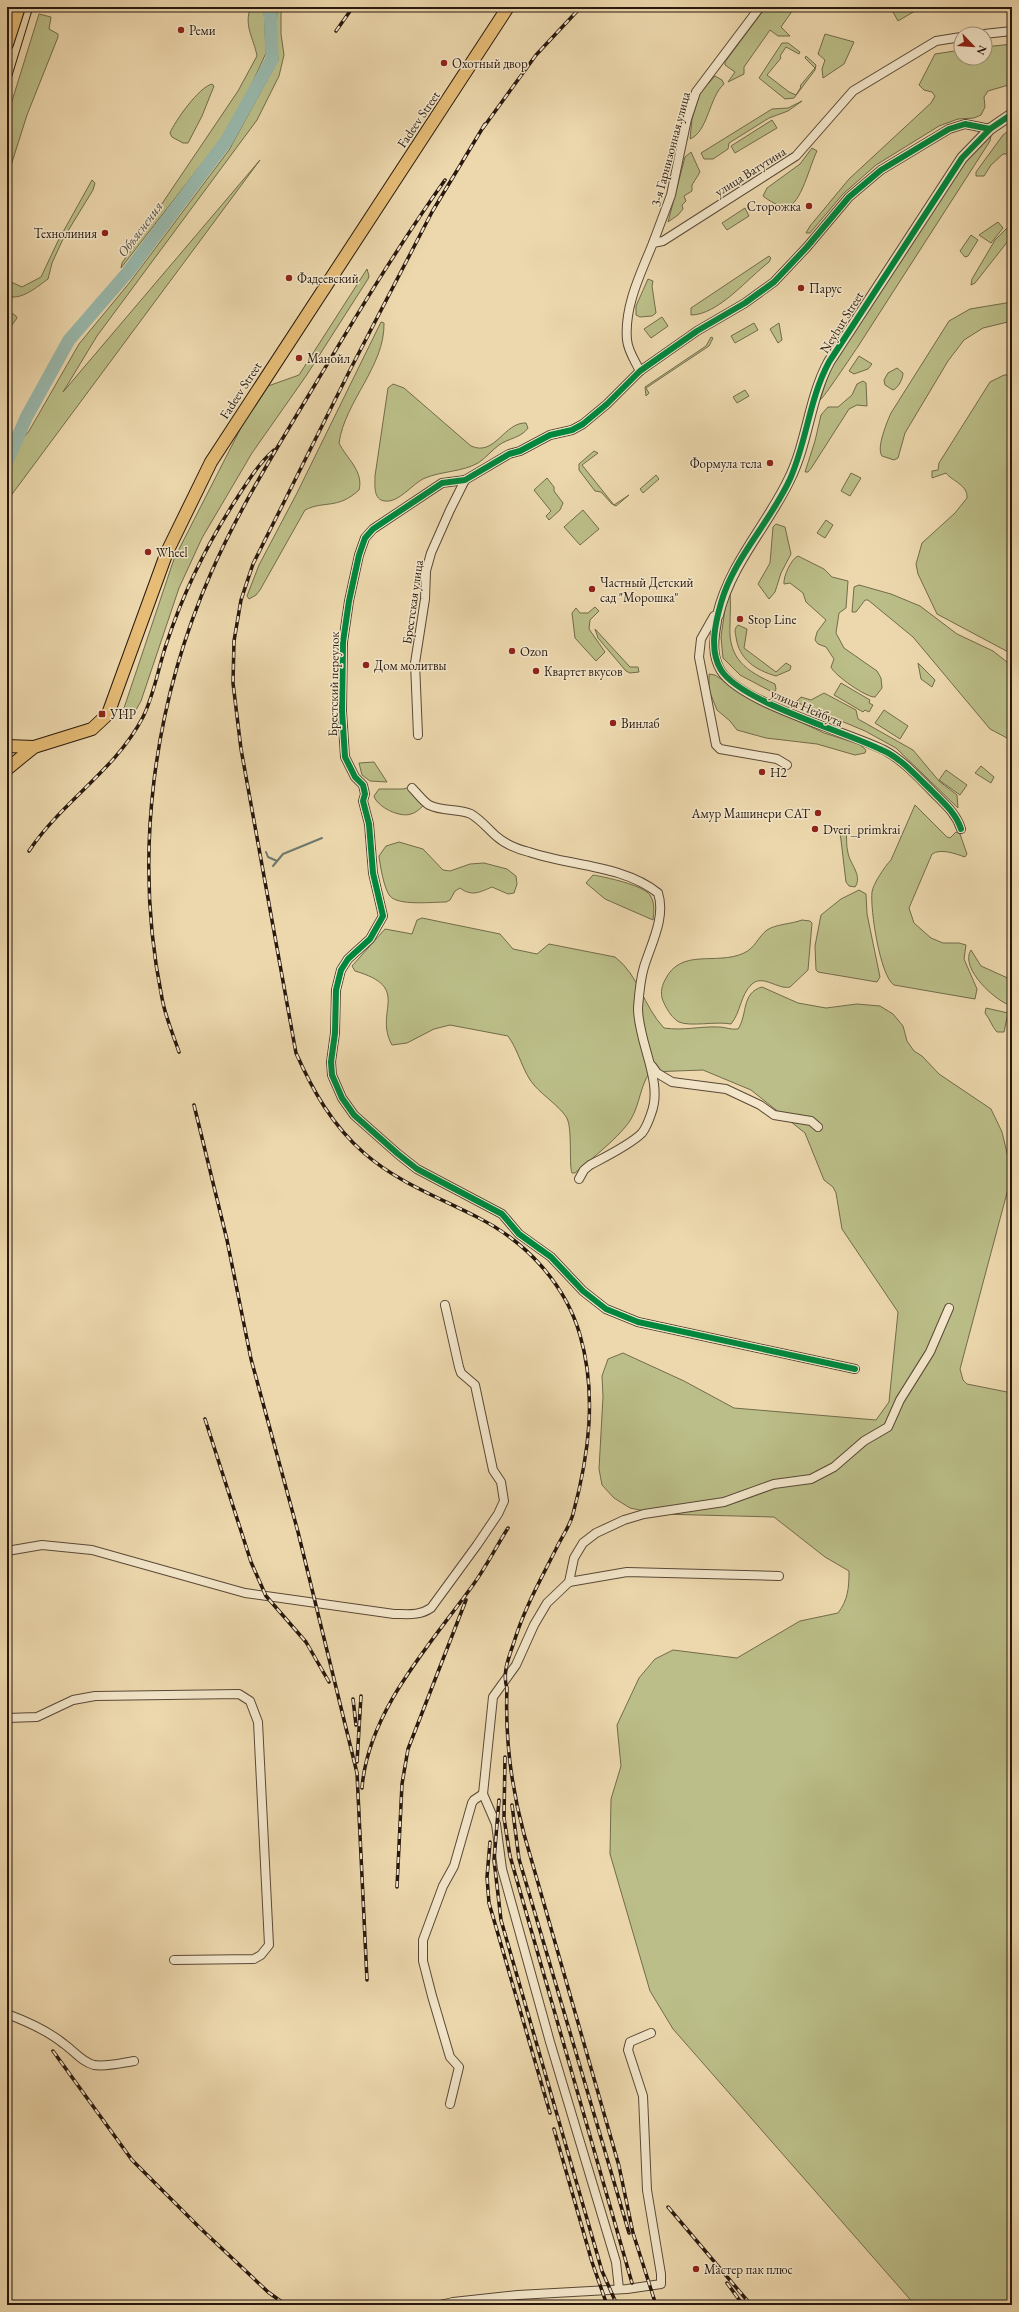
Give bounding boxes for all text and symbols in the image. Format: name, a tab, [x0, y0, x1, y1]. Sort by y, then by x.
place label: Реми	[189, 22, 216, 39]
marker: Реми	[176, 25, 186, 35]
north arrow	[953, 26, 993, 66]
text: N	[974, 43, 990, 57]
place label: Охотный двор	[452, 55, 528, 72]
marker: Охотный двор	[439, 58, 449, 68]
street label: Fadeev Street	[393, 88, 444, 151]
street label: 3-я Гарнизонная улица	[647, 89, 694, 208]
street label: улица Ватутина	[711, 142, 790, 200]
water label: Объяснения	[113, 197, 167, 261]
place label: Сторожка	[747, 198, 802, 215]
marker: Сторожка	[804, 201, 814, 211]
place label: Технолиния	[34, 225, 97, 242]
marker: Технолиния	[100, 228, 110, 238]
place label: Фадеевский	[297, 270, 359, 287]
marker: Фадеевский	[284, 273, 294, 283]
place label: Парус	[809, 280, 842, 297]
marker: Парус	[796, 283, 806, 293]
street label: Neybut Street	[816, 288, 867, 356]
place label: Манойл	[307, 350, 350, 367]
marker: Манойл	[294, 353, 304, 363]
street label: Fadeev Street	[216, 358, 265, 422]
place label: Формула тела	[690, 455, 763, 472]
marker: Формула тела	[765, 458, 775, 468]
place label: Wheel	[156, 544, 188, 561]
marker: Wheel	[143, 547, 153, 557]
street label: Брестская улица	[398, 558, 427, 645]
place label: Частный Детский сад "Морошка"	[600, 574, 694, 606]
marker: Частный Детский сад "Морошка"	[587, 584, 597, 594]
place label: Stop Line	[748, 611, 797, 628]
marker: Stop Line	[735, 614, 745, 624]
street label: Брестский переулок	[324, 630, 343, 737]
place label: Ozon	[520, 643, 548, 660]
marker: Ozon	[507, 646, 517, 656]
place label: Дом молитвы	[374, 657, 446, 674]
marker: Дом молитвы	[361, 660, 371, 670]
place label: Квартет вкусов	[544, 663, 623, 680]
marker: Квартет вкусов	[531, 666, 541, 676]
street label: улица Нейбута	[768, 685, 847, 731]
place label: УНР	[109, 706, 136, 723]
marker: УНР	[97, 709, 107, 719]
place label: Винлаб	[621, 715, 660, 732]
marker: Винлаб	[608, 718, 618, 728]
place label: H2	[770, 764, 788, 781]
marker: H2	[757, 767, 767, 777]
place label: Амур Машинери CAT	[691, 805, 810, 822]
marker: Амур Машинери CAT	[813, 808, 823, 818]
place label: Dveri_primkrai	[823, 821, 900, 838]
marker: Dveri_primkrai	[810, 824, 820, 834]
place label: Мастер пак плюс	[704, 2261, 793, 2278]
marker: Мастер пак плюс	[691, 2264, 701, 2274]

